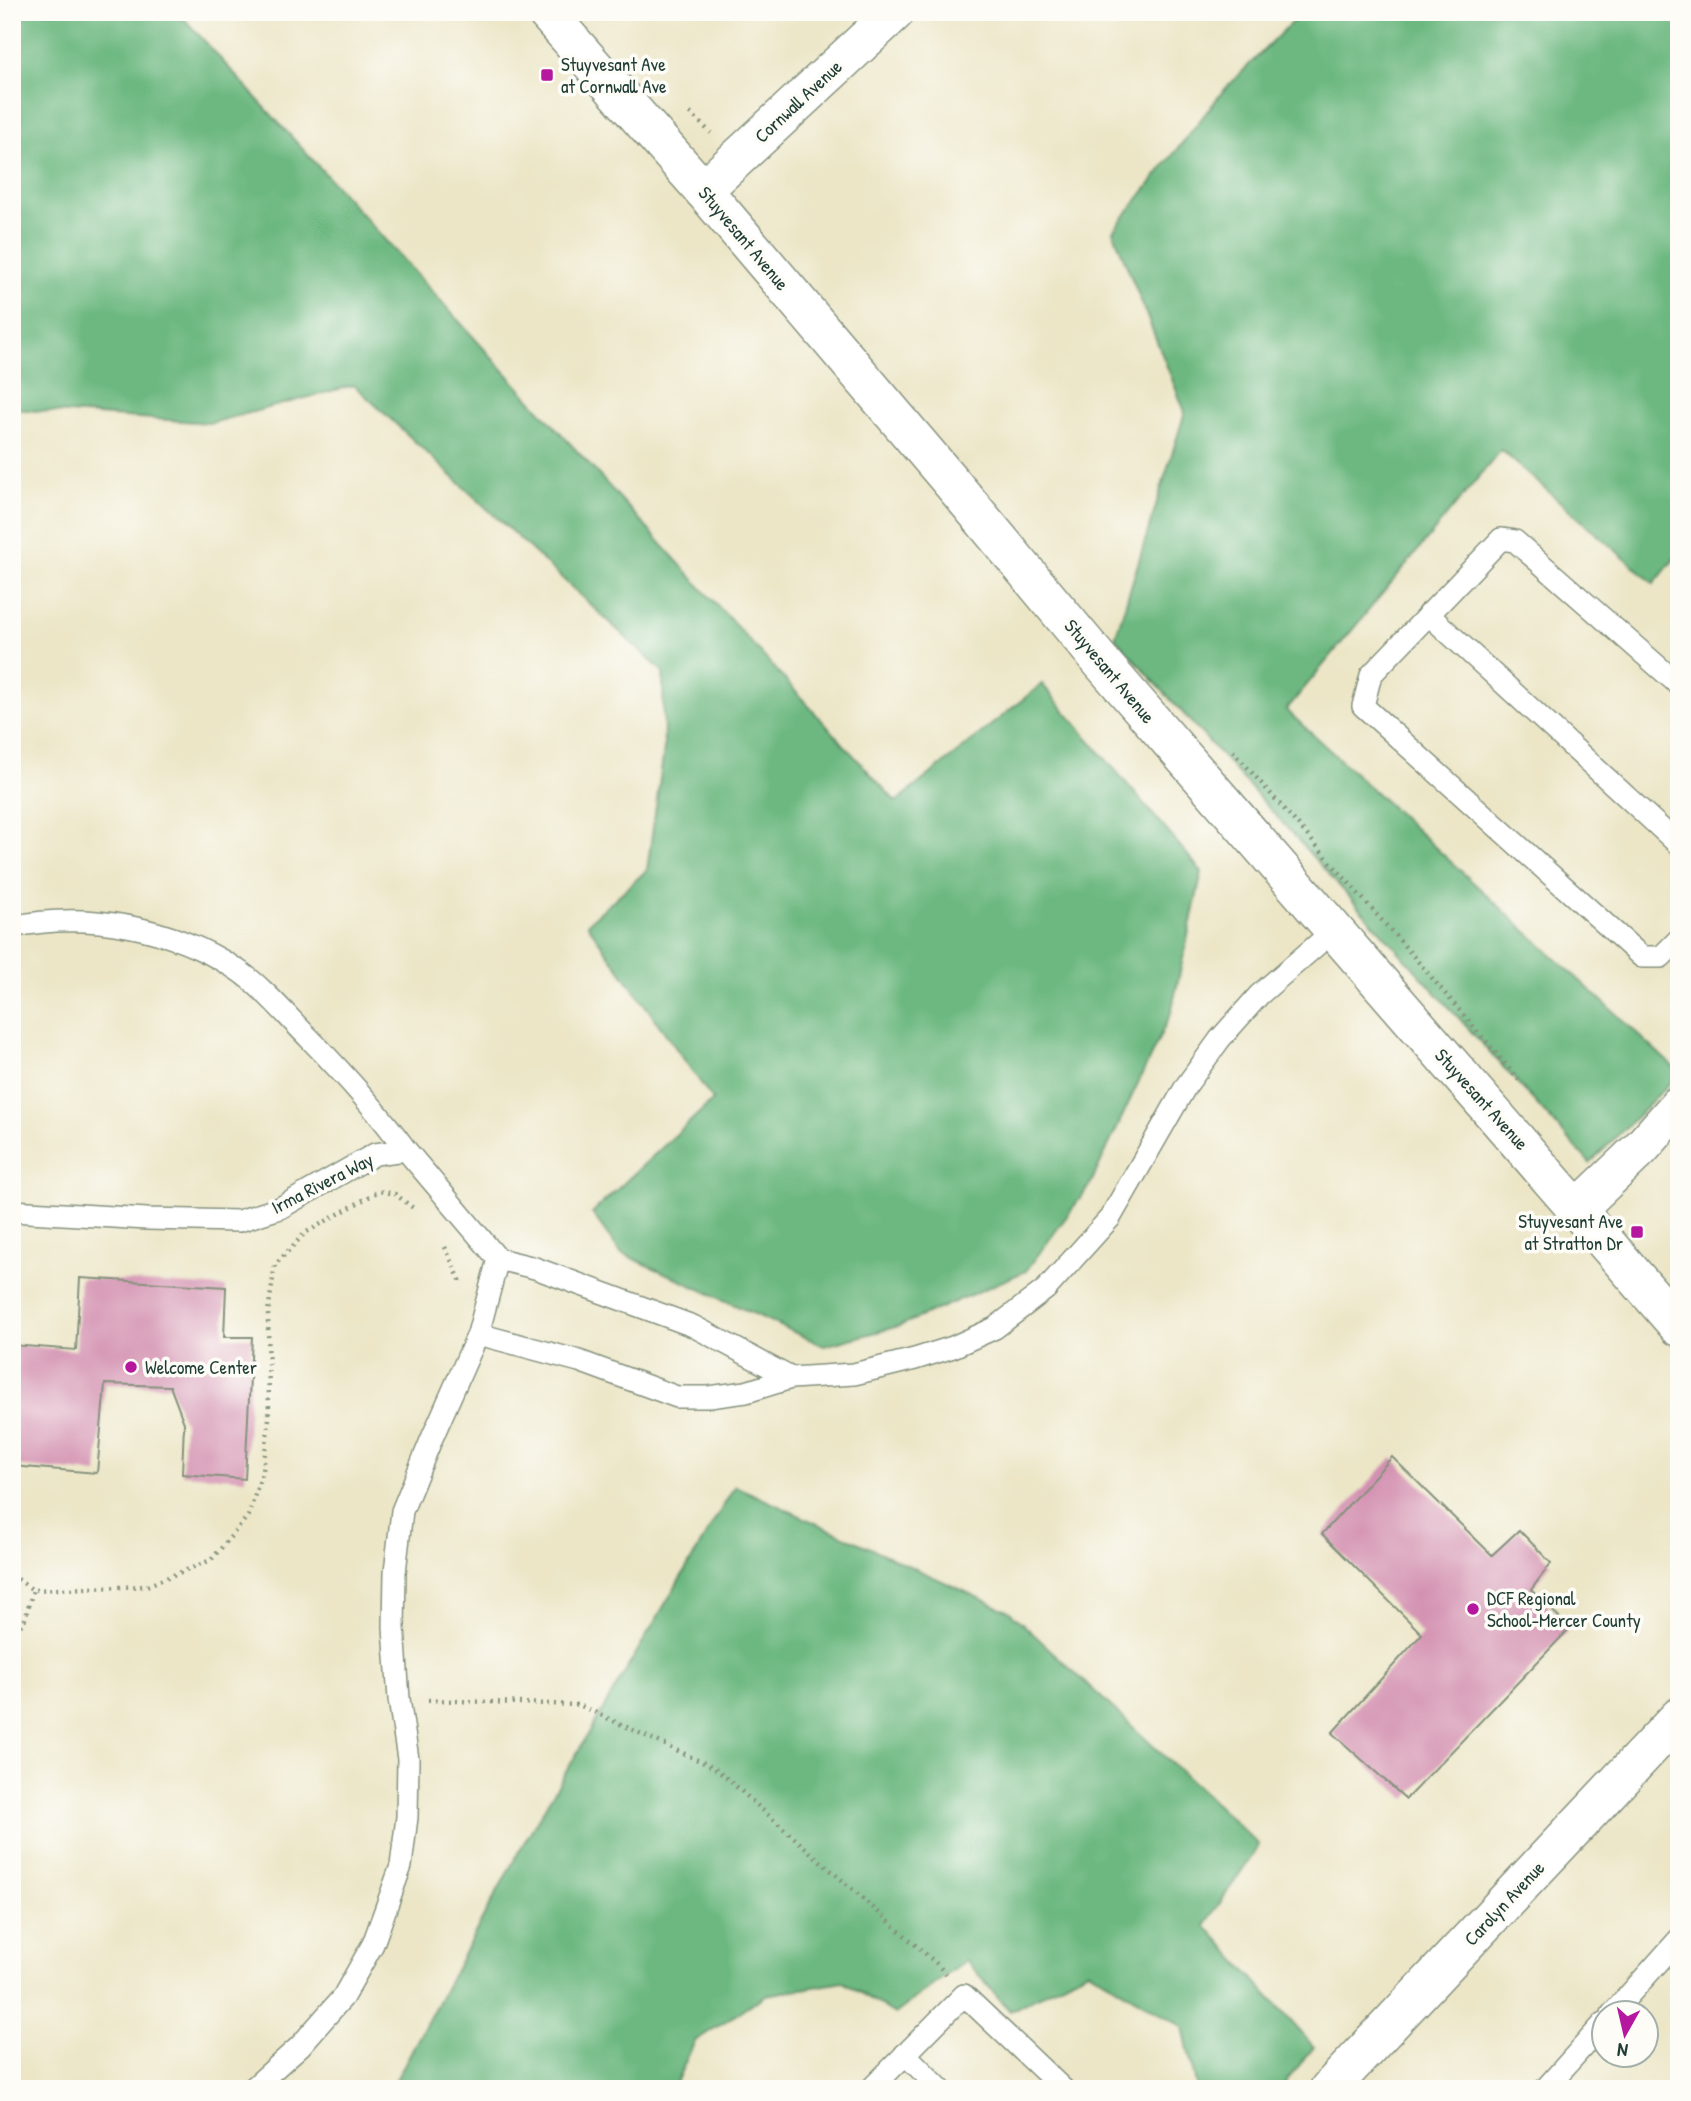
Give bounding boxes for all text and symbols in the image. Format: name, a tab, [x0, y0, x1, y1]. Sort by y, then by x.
place label: Stuyvesant Ave at Cornwall Ave	[561, 51, 667, 99]
street label: Cornwall Avenue	[749, 53, 848, 148]
marker: Stuyvesant Ave at Cornwall Ave	[539, 67, 555, 83]
street label: Stuyvesant Avenue	[693, 180, 796, 296]
street label: Stuyvesant Avenue	[1059, 613, 1162, 729]
street label: Stuyvesant Avenue	[1429, 1043, 1535, 1156]
street label: Irma Rivera Way	[267, 1146, 377, 1220]
place label: Stuyvesant Ave at Stratton Dr	[1518, 1208, 1624, 1256]
marker: Stuyvesant Ave at Stratton Dr	[1629, 1224, 1645, 1240]
place label: Welcome Center	[145, 1354, 258, 1380]
marker: Welcome Center	[123, 1359, 139, 1375]
place label: DCF Regional School-Mercer County	[1487, 1585, 1641, 1633]
marker: DCF Regional School-Mercer County	[1465, 1601, 1481, 1617]
street label: Carolyn Avenue	[1458, 1855, 1550, 1951]
north arrow	[1590, 2000, 1660, 2070]
text: N	[1616, 2037, 1629, 2064]

